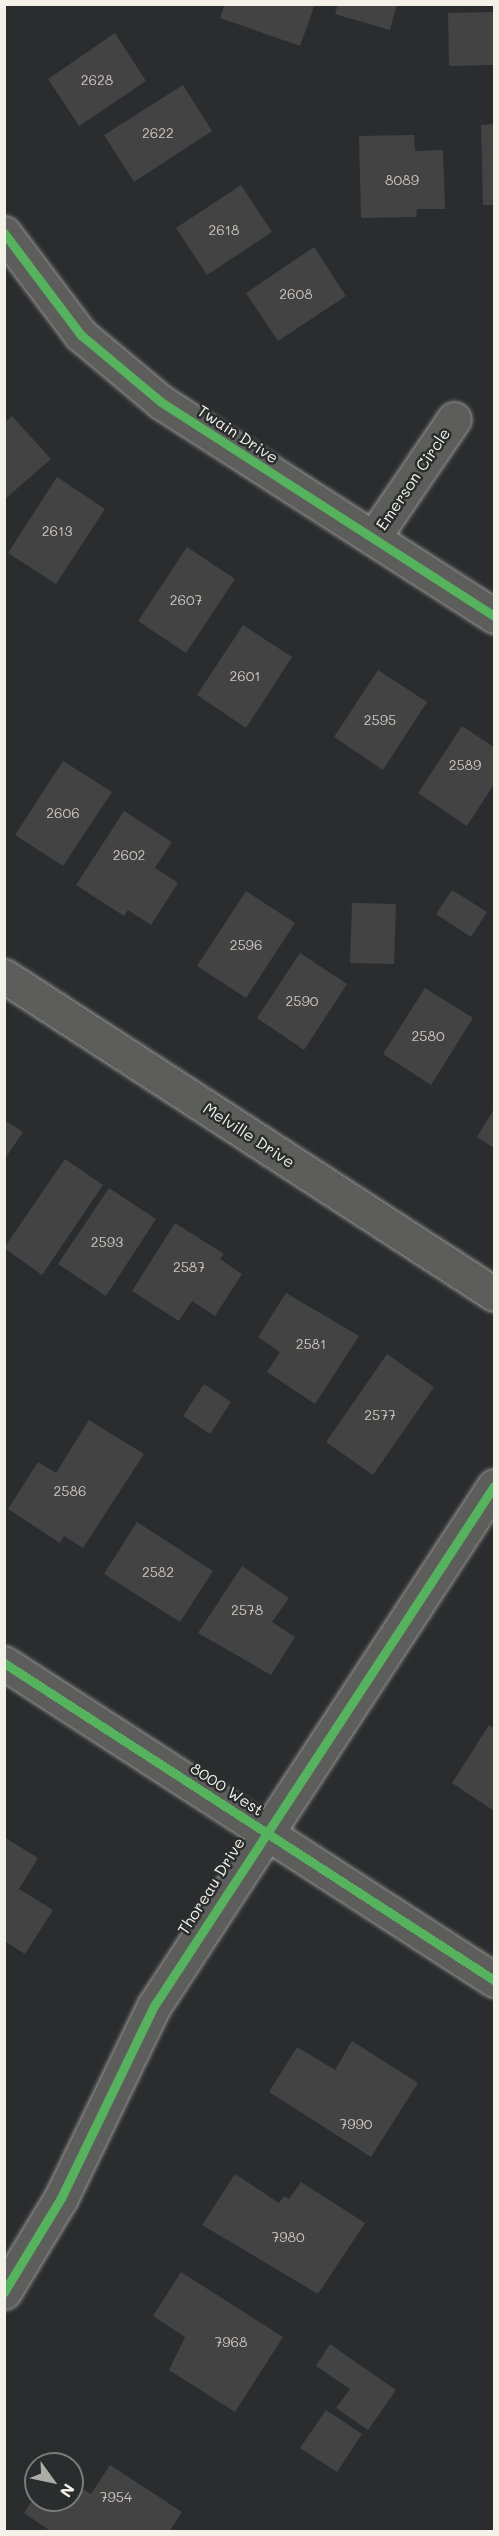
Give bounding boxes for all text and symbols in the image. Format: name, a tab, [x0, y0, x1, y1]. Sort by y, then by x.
house number: 2628	[81, 72, 113, 88]
house number: 2622	[142, 125, 174, 141]
house number: 8089	[385, 172, 419, 188]
house number: 2618	[209, 222, 239, 238]
house number: 2608	[279, 286, 313, 302]
street label: Twain Drive	[194, 401, 282, 467]
street label: Emerson Circle	[372, 424, 454, 534]
house number: 2613	[42, 523, 72, 539]
house number: 2607	[170, 592, 202, 608]
house number: 2601	[229, 668, 261, 684]
house number: 2595	[364, 712, 396, 728]
house number: 2589	[449, 757, 481, 773]
house number: 2606	[46, 805, 80, 821]
house number: 2602	[113, 847, 145, 863]
house number: 2596	[230, 937, 262, 953]
house number: 2590	[286, 993, 318, 1009]
house number: 2580	[411, 1028, 445, 1044]
street label: Melville Drive	[200, 1098, 298, 1172]
house number: 2593	[91, 1234, 123, 1250]
house number: 2587	[173, 1259, 205, 1275]
house number: 2581	[296, 1336, 326, 1352]
house number: 2577	[364, 1407, 396, 1423]
house number: 2586	[54, 1483, 86, 1499]
house number: 2582	[142, 1564, 174, 1580]
house number: 2578	[231, 1602, 263, 1618]
street label: 8000 West	[187, 1758, 267, 1820]
street label: Thoreau Drive	[173, 1834, 249, 1938]
house number: 7990	[340, 2116, 372, 2132]
house number: 7980	[271, 2229, 305, 2245]
house number: 7968	[215, 2334, 247, 2350]
north arrow	[24, 2452, 84, 2512]
text: N	[56, 2480, 80, 2502]
house number: 7954	[100, 2489, 132, 2505]

